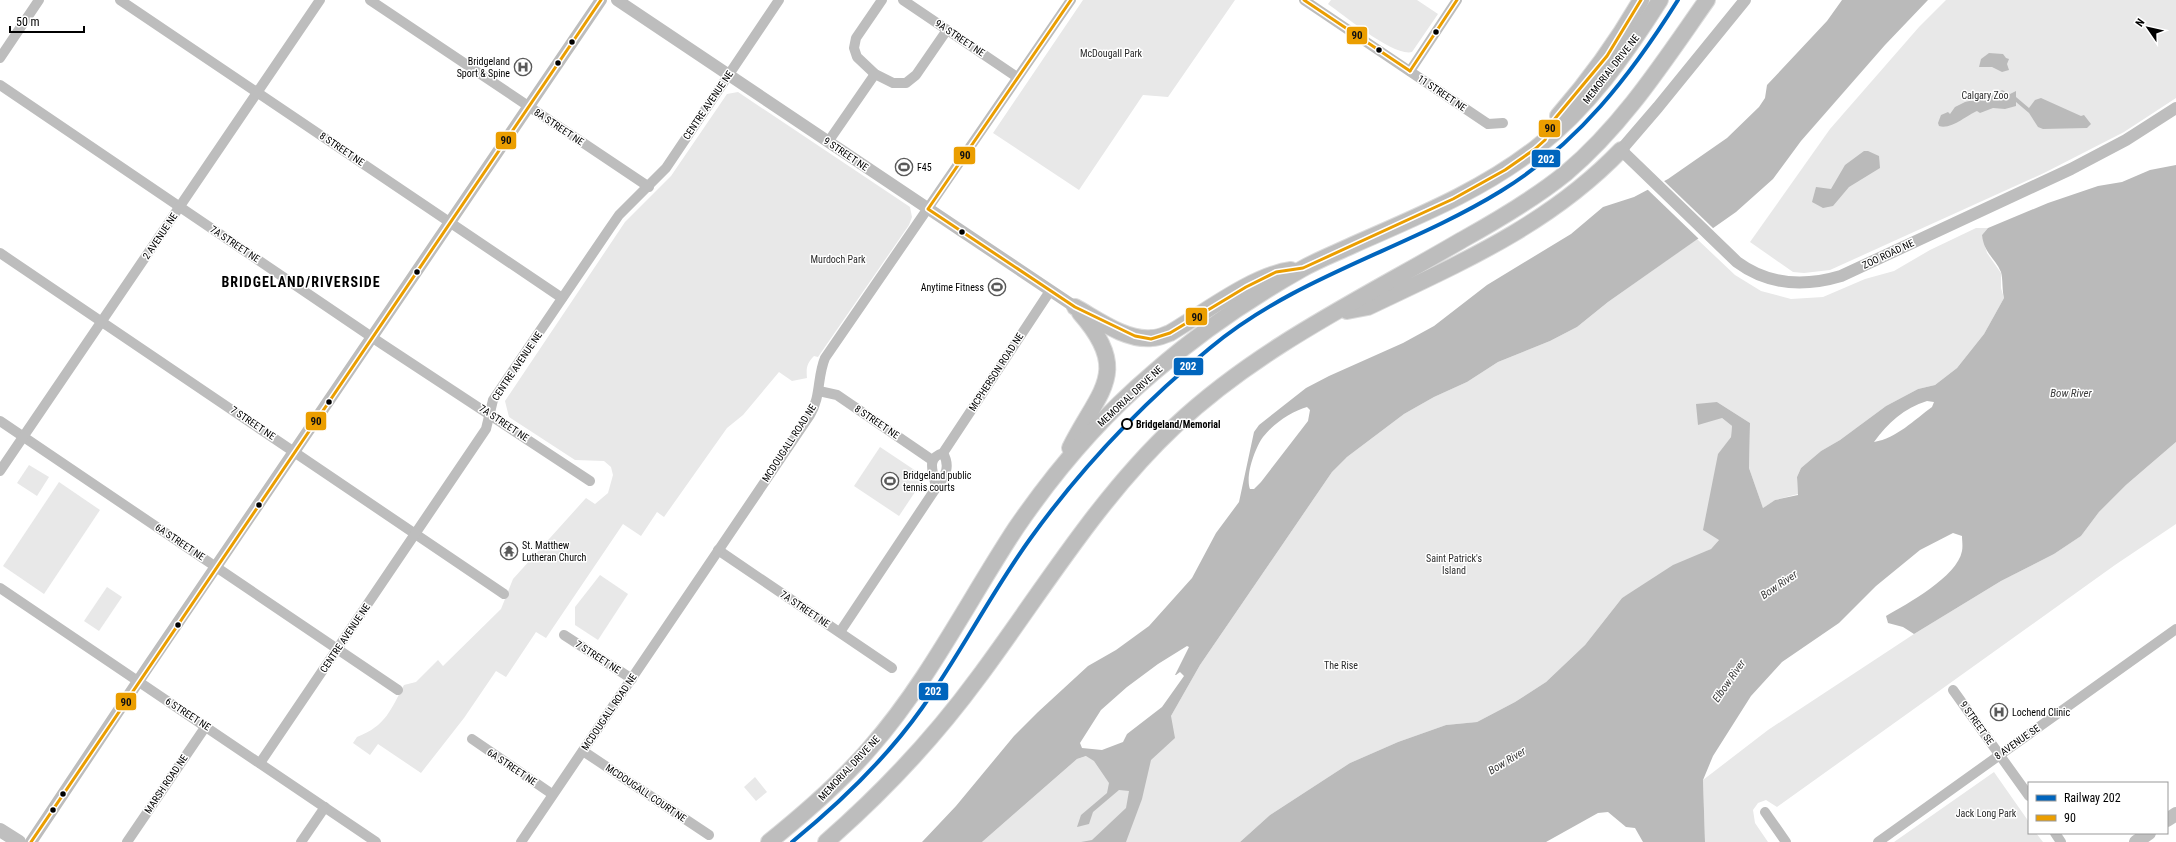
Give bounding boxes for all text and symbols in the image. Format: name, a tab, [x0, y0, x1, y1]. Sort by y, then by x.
scale bar	[10, 8, 84, 34]
north arrow	[2128, 8, 2168, 48]
text: 50 m	[16, 15, 40, 29]
text: N	[2133, 16, 2148, 29]
street label: 9A STREET NE	[933, 17, 987, 59]
line badge: 90	[1346, 26, 1368, 45]
unlabelled marker	[1431, 27, 1441, 37]
text: 90	[1351, 29, 1363, 42]
street label: MEMORIAL DRIVE NE	[1581, 32, 1641, 106]
unlabelled marker	[567, 37, 577, 47]
unlabelled marker	[1374, 45, 1384, 55]
park label: McDougall Park	[1080, 48, 1143, 59]
place label: Bridgeland Sport & Spine	[457, 56, 510, 79]
hospital icon: Bridgeland Sport & Spine	[513, 57, 533, 77]
unlabelled marker	[553, 58, 563, 68]
street label: CENTRE AVENUE NE	[681, 68, 735, 142]
street label: 11 STREET NE	[1416, 73, 1468, 113]
park label: Calgary Zoo	[1961, 90, 2009, 101]
street label: 8A STREET NE	[532, 106, 586, 148]
line badge: 90	[1538, 119, 1561, 138]
text: 90	[1544, 122, 1556, 135]
street label: 8 STREET NE	[318, 130, 366, 168]
line badge: 90	[495, 131, 517, 150]
text: 90	[500, 134, 512, 147]
street label: 9 STREET NE	[822, 135, 870, 173]
line badge: 90	[953, 146, 976, 165]
text: 90	[959, 149, 971, 162]
line badge: 202	[1531, 149, 1561, 168]
text: 202	[1538, 153, 1555, 166]
sports icon: F45	[894, 157, 914, 177]
place label: F45	[917, 162, 932, 173]
street label: 2 AVENUE NE	[141, 211, 180, 261]
street label: 7A STREET NE	[208, 223, 262, 265]
unlabelled marker	[957, 227, 967, 237]
street label: ZOO ROAD NE	[1860, 237, 1916, 271]
park label: Murdoch Park	[811, 254, 866, 265]
unlabelled marker	[412, 267, 422, 277]
district label: BRIDGELAND/RIVERSIDE	[221, 274, 381, 290]
sports icon: Anytime Fitness	[987, 277, 1007, 297]
place label: Anytime Fitness	[921, 282, 984, 293]
line badge: 90	[1185, 307, 1208, 326]
text: 90	[1191, 311, 1203, 324]
street label: CENTRE AVENUE NE	[490, 329, 544, 403]
street label: MCPHERSON ROAD NE	[967, 331, 1025, 413]
line badge: 202	[1173, 357, 1204, 376]
text: 202	[1180, 360, 1197, 373]
street label: MEMORIAL DRIVE NE	[1095, 363, 1165, 429]
water label: Bow River	[2050, 387, 2092, 400]
unlabelled marker	[324, 397, 334, 407]
street label: 7A STREET NE	[477, 402, 531, 444]
street label: MCDOUGALL ROAD NE	[760, 402, 818, 484]
street label: 8 STREET NE	[853, 403, 901, 441]
street label: 7 STREET NE	[229, 404, 277, 442]
line badge: 90	[305, 411, 327, 431]
text: 90	[310, 415, 322, 428]
marker: Bridgeland/Memorial	[1121, 418, 1133, 430]
place label: Bridgeland/Memorial	[1136, 419, 1220, 430]
place label: Bridgeland public tennis courts	[903, 470, 972, 493]
sports icon: Bridgeland public tennis courts	[880, 471, 900, 491]
unlabelled marker	[254, 500, 264, 510]
street label: 6A STREET NE	[153, 521, 207, 563]
place label: St. Matthew Lutheran Church	[522, 540, 587, 563]
temple icon: St. Matthew Lutheran Church	[499, 541, 519, 561]
park label: Saint Patrick's Island	[1426, 553, 1482, 576]
water label: Bow River	[1758, 568, 1800, 602]
street label: 7A STREET NE	[778, 588, 832, 630]
street label: CENTRE AVENUE NE	[318, 601, 372, 675]
unlabelled marker	[173, 620, 183, 630]
street label: 7 STREET NE	[573, 638, 623, 676]
water label: Elbow River	[1710, 657, 1749, 705]
park label: The Rise	[1324, 660, 1358, 671]
street label: MCDOUGALL ROAD NE	[579, 672, 639, 752]
line badge: 202	[918, 682, 949, 701]
text: 202	[925, 685, 942, 698]
line badge: 90	[115, 692, 137, 711]
street label: 6 STREET NE	[163, 695, 213, 733]
text: 90	[120, 696, 132, 709]
street label: 9 STREET SE	[1958, 699, 1996, 747]
hospital icon: Lochend Clinic	[1989, 702, 2009, 722]
place label: Lochend Clinic	[2012, 707, 2070, 718]
street label: 8 AVENUE SE	[1992, 722, 2042, 762]
street label: MEMORIAL DRIVE NE	[816, 733, 882, 803]
water label: Bow River	[1486, 744, 1529, 777]
street label: 6A STREET NE	[485, 746, 539, 788]
street label: MARSH ROAD NE	[142, 752, 190, 815]
street label: MCDOUGALL COURT NE	[604, 762, 688, 824]
legend	[2028, 782, 2168, 834]
unlabelled marker	[58, 789, 68, 799]
text: Railway 202	[2064, 791, 2121, 805]
unlabelled marker	[48, 805, 58, 815]
park label: Jack Long Park	[1956, 808, 2017, 819]
text: 90	[2064, 811, 2076, 825]

